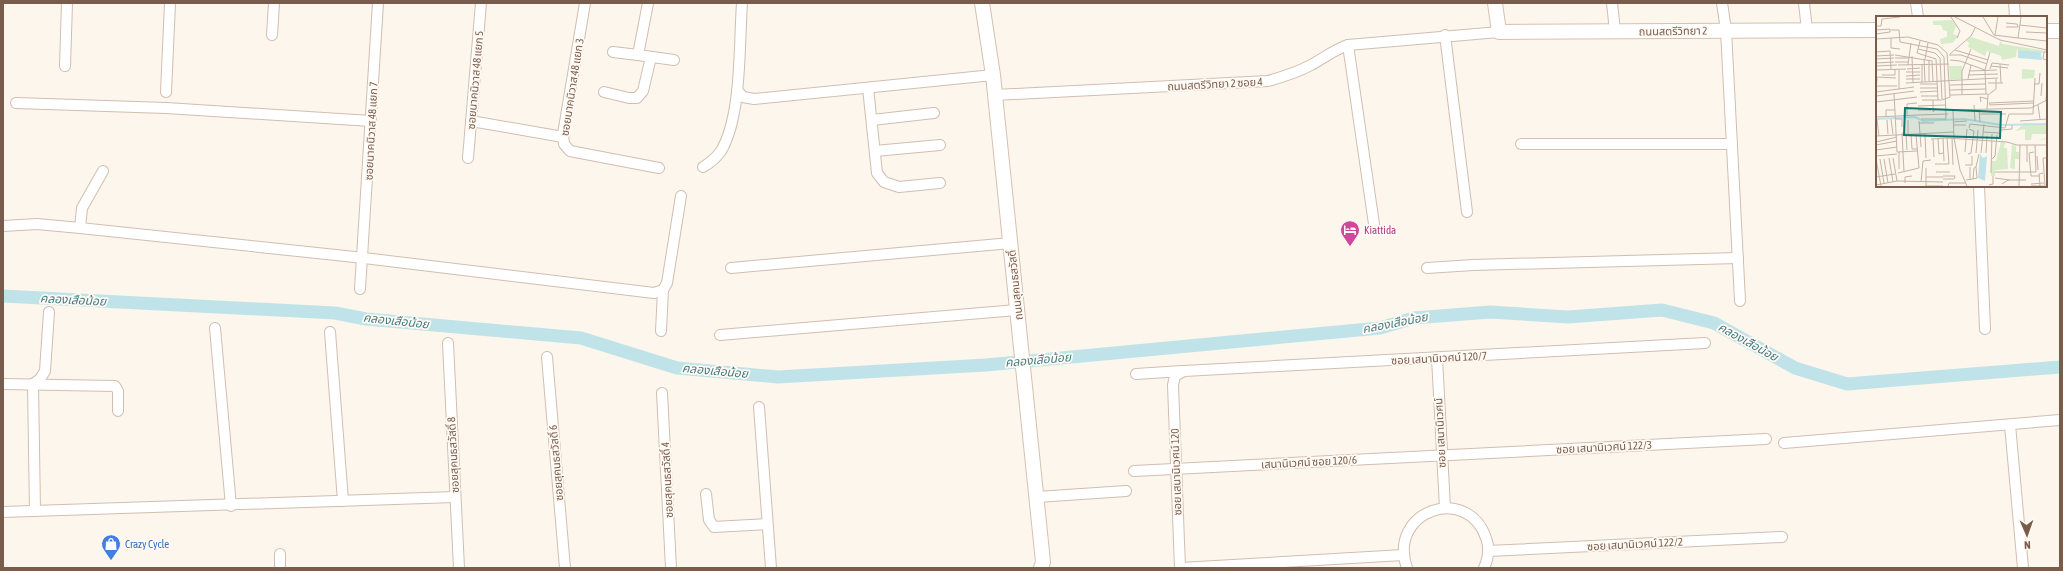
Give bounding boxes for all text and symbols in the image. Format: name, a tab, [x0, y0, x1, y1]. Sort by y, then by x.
inset map	[1876, 16, 2047, 187]
street label: ถนนสตรีวิทยา 2	[1639, 24, 1707, 38]
street label: ซอยนาคนิวาส 48 แยก 5	[465, 30, 485, 130]
street label: ซอยนาคนิวาส 48 แยก 3	[558, 37, 586, 137]
street label: ถนนสตรีวิทยา 2 ซอย 4	[1167, 76, 1263, 92]
street label: ซอยนาคนิวาส 48 แยก 7	[362, 81, 380, 181]
hotel icon: Kiattida	[1339, 219, 1361, 247]
place label: Kiattida	[1364, 224, 1396, 236]
street label: ถนนสุคนธสวัสดิ์	[1005, 249, 1026, 321]
water label: คลองเสือน้อย	[40, 291, 107, 309]
water label: คลองเสือน้อย	[1361, 310, 1430, 336]
water label: คลองเสือน้อย	[362, 311, 430, 332]
water label: คลองเสือน้อย	[1716, 320, 1781, 365]
street label: ซอย เสนานิเวศน์ 120/7	[1391, 349, 1487, 367]
water label: คลองเสือน้อย	[1004, 350, 1072, 370]
water label: คลองเสือน้อย	[681, 361, 749, 381]
street label: ซอย เสนานิเวศน์	[1432, 398, 1448, 468]
street label: ซอยสุคนธสวัสดิ์ 8	[445, 417, 462, 493]
street label: ซอยสุคนธสวัสดิ์ 6	[546, 424, 566, 502]
street label: ซอย เสนานิเวศน์ 120	[1168, 428, 1184, 516]
street label: ซอย เสนานิเวศน์ 122/3	[1556, 438, 1652, 456]
street label: ซอยสุคนธสวัสดิ์ 4	[659, 442, 676, 518]
street label: เสนานิเวศน์ ซอย 120/6	[1261, 453, 1357, 471]
north arrow	[2007, 515, 2047, 555]
shop icon: Crazy Cycle	[100, 533, 122, 561]
street label: ซอย เสนานิเวศน์ 122/2	[1587, 535, 1683, 553]
place label: Crazy Cycle	[125, 538, 169, 550]
text: N	[2024, 539, 2031, 551]

